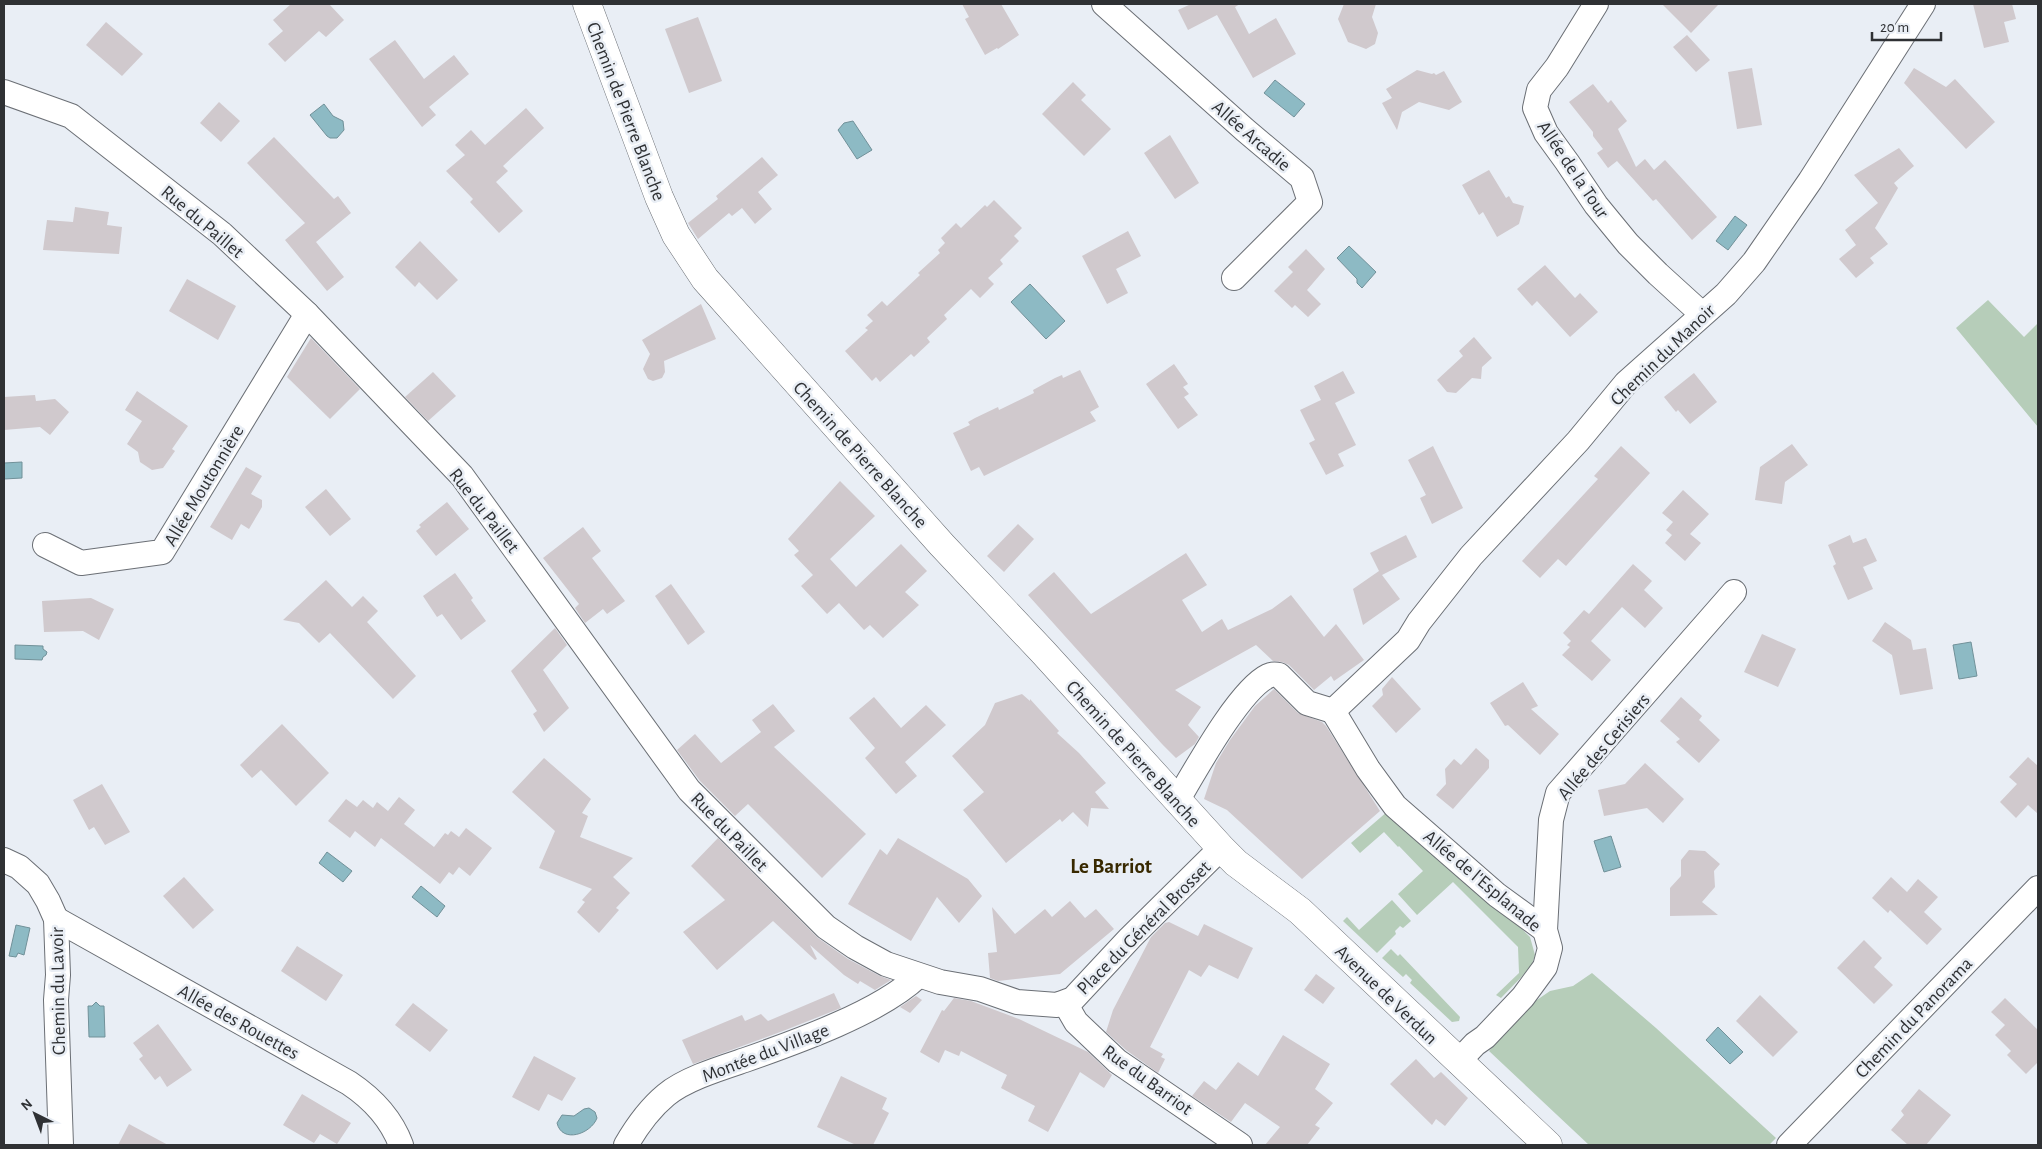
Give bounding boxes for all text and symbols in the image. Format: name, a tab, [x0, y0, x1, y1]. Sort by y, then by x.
scale bar	[1872, 10, 1941, 42]
street label: Chemin de Pierre Blanche	[583, 20, 668, 203]
text: 20 m	[1880, 20, 1909, 35]
street label: Allée Arcadie	[1208, 97, 1294, 175]
street label: Allée de la Tour	[1533, 118, 1612, 222]
street label: Rue du Paillet	[157, 182, 247, 262]
street label: Chemin du Manoir	[1607, 301, 1719, 410]
street label: Chemin de Pierre Blanche	[789, 378, 930, 532]
street label: Allée Moutonnière	[161, 422, 248, 549]
street label: Rue du Paillet	[445, 465, 523, 557]
street label: Chemin de Pierre Blanche	[1062, 677, 1203, 831]
street label: Allée des Cerisiers	[1554, 690, 1654, 804]
street label: Rue du Paillet	[687, 789, 771, 875]
street label: Allée de l'Esplanade	[1420, 827, 1544, 936]
district label: Le Barriot	[1070, 856, 1152, 877]
street label: Place du Général Brosset	[1074, 858, 1215, 999]
street label: Chemin du Lavoir	[48, 927, 69, 1055]
street label: Avenue de Verdun	[1331, 942, 1441, 1049]
street label: Chemin du Panorama	[1852, 954, 1976, 1082]
street label: Allée des Rouettes	[175, 981, 302, 1063]
street label: Montée du Village	[700, 1020, 832, 1086]
street label: Rue du Barriot	[1099, 1042, 1195, 1119]
north arrow	[10, 1089, 60, 1139]
text: N	[19, 1097, 35, 1114]

